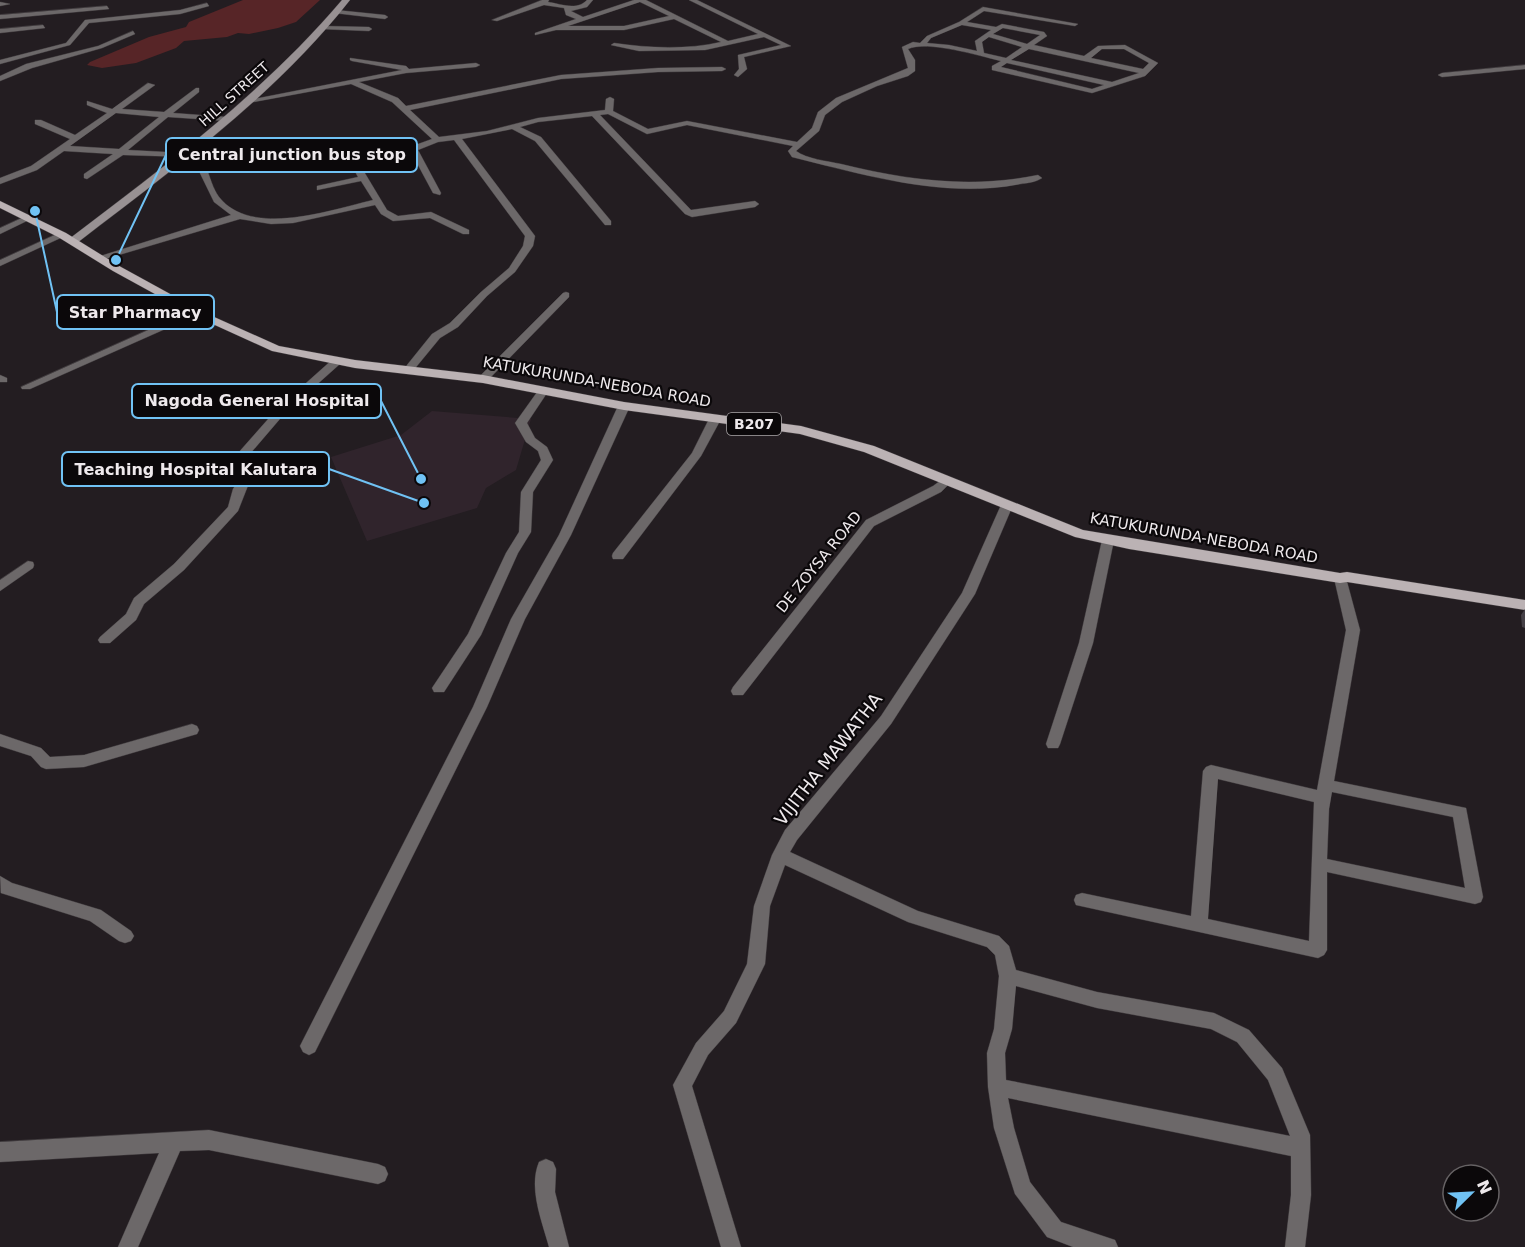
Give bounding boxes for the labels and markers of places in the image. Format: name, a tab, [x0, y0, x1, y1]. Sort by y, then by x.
callout: Central junction bus stop	[166, 138, 417, 172]
callout: Star Pharmacy	[57, 295, 214, 329]
callout: Nagoda General Hospital	[132, 384, 381, 418]
callout: Teaching Hospital Kalutara	[62, 452, 329, 486]

